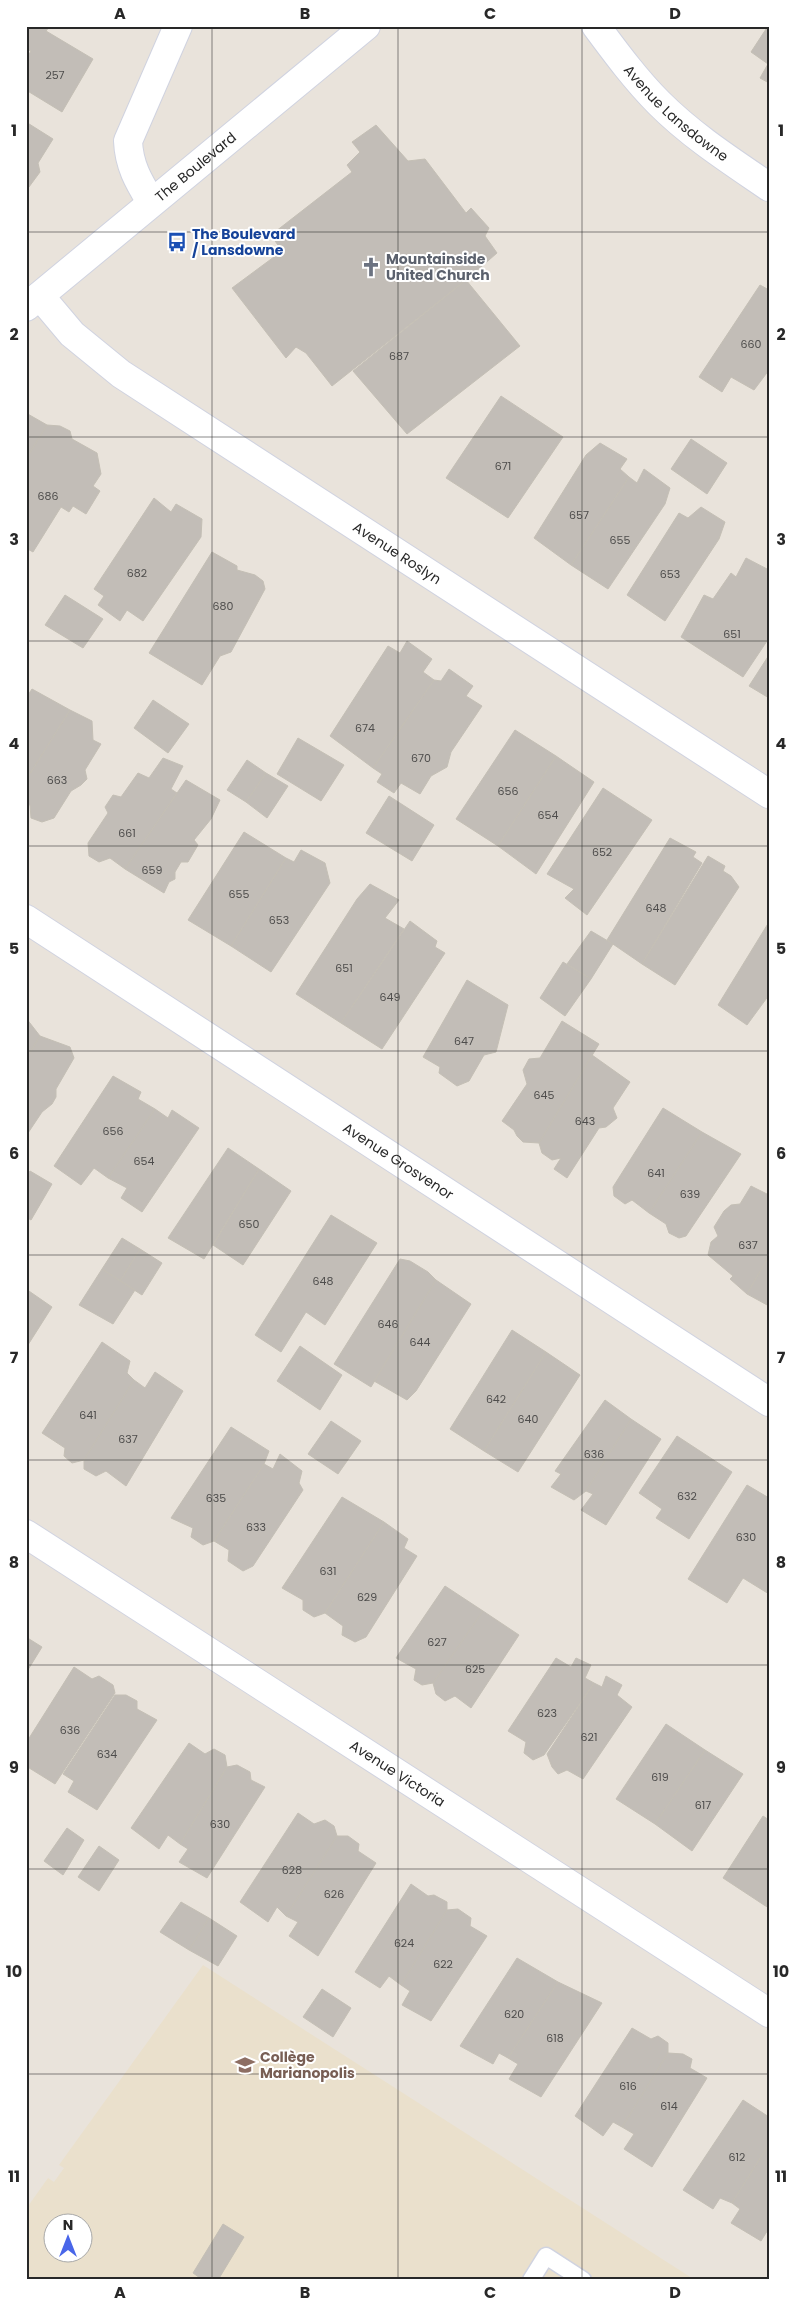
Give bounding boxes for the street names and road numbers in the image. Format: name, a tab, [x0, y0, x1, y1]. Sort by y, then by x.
street label: Avenue Lansdowne	[619, 60, 733, 166]
street label: The Boulevard	[151, 127, 240, 206]
street label: Avenue Roslyn	[349, 517, 445, 589]
street label: Avenue Grosvenor	[339, 1118, 458, 1204]
street label: Avenue Victoria	[346, 1735, 449, 1812]

